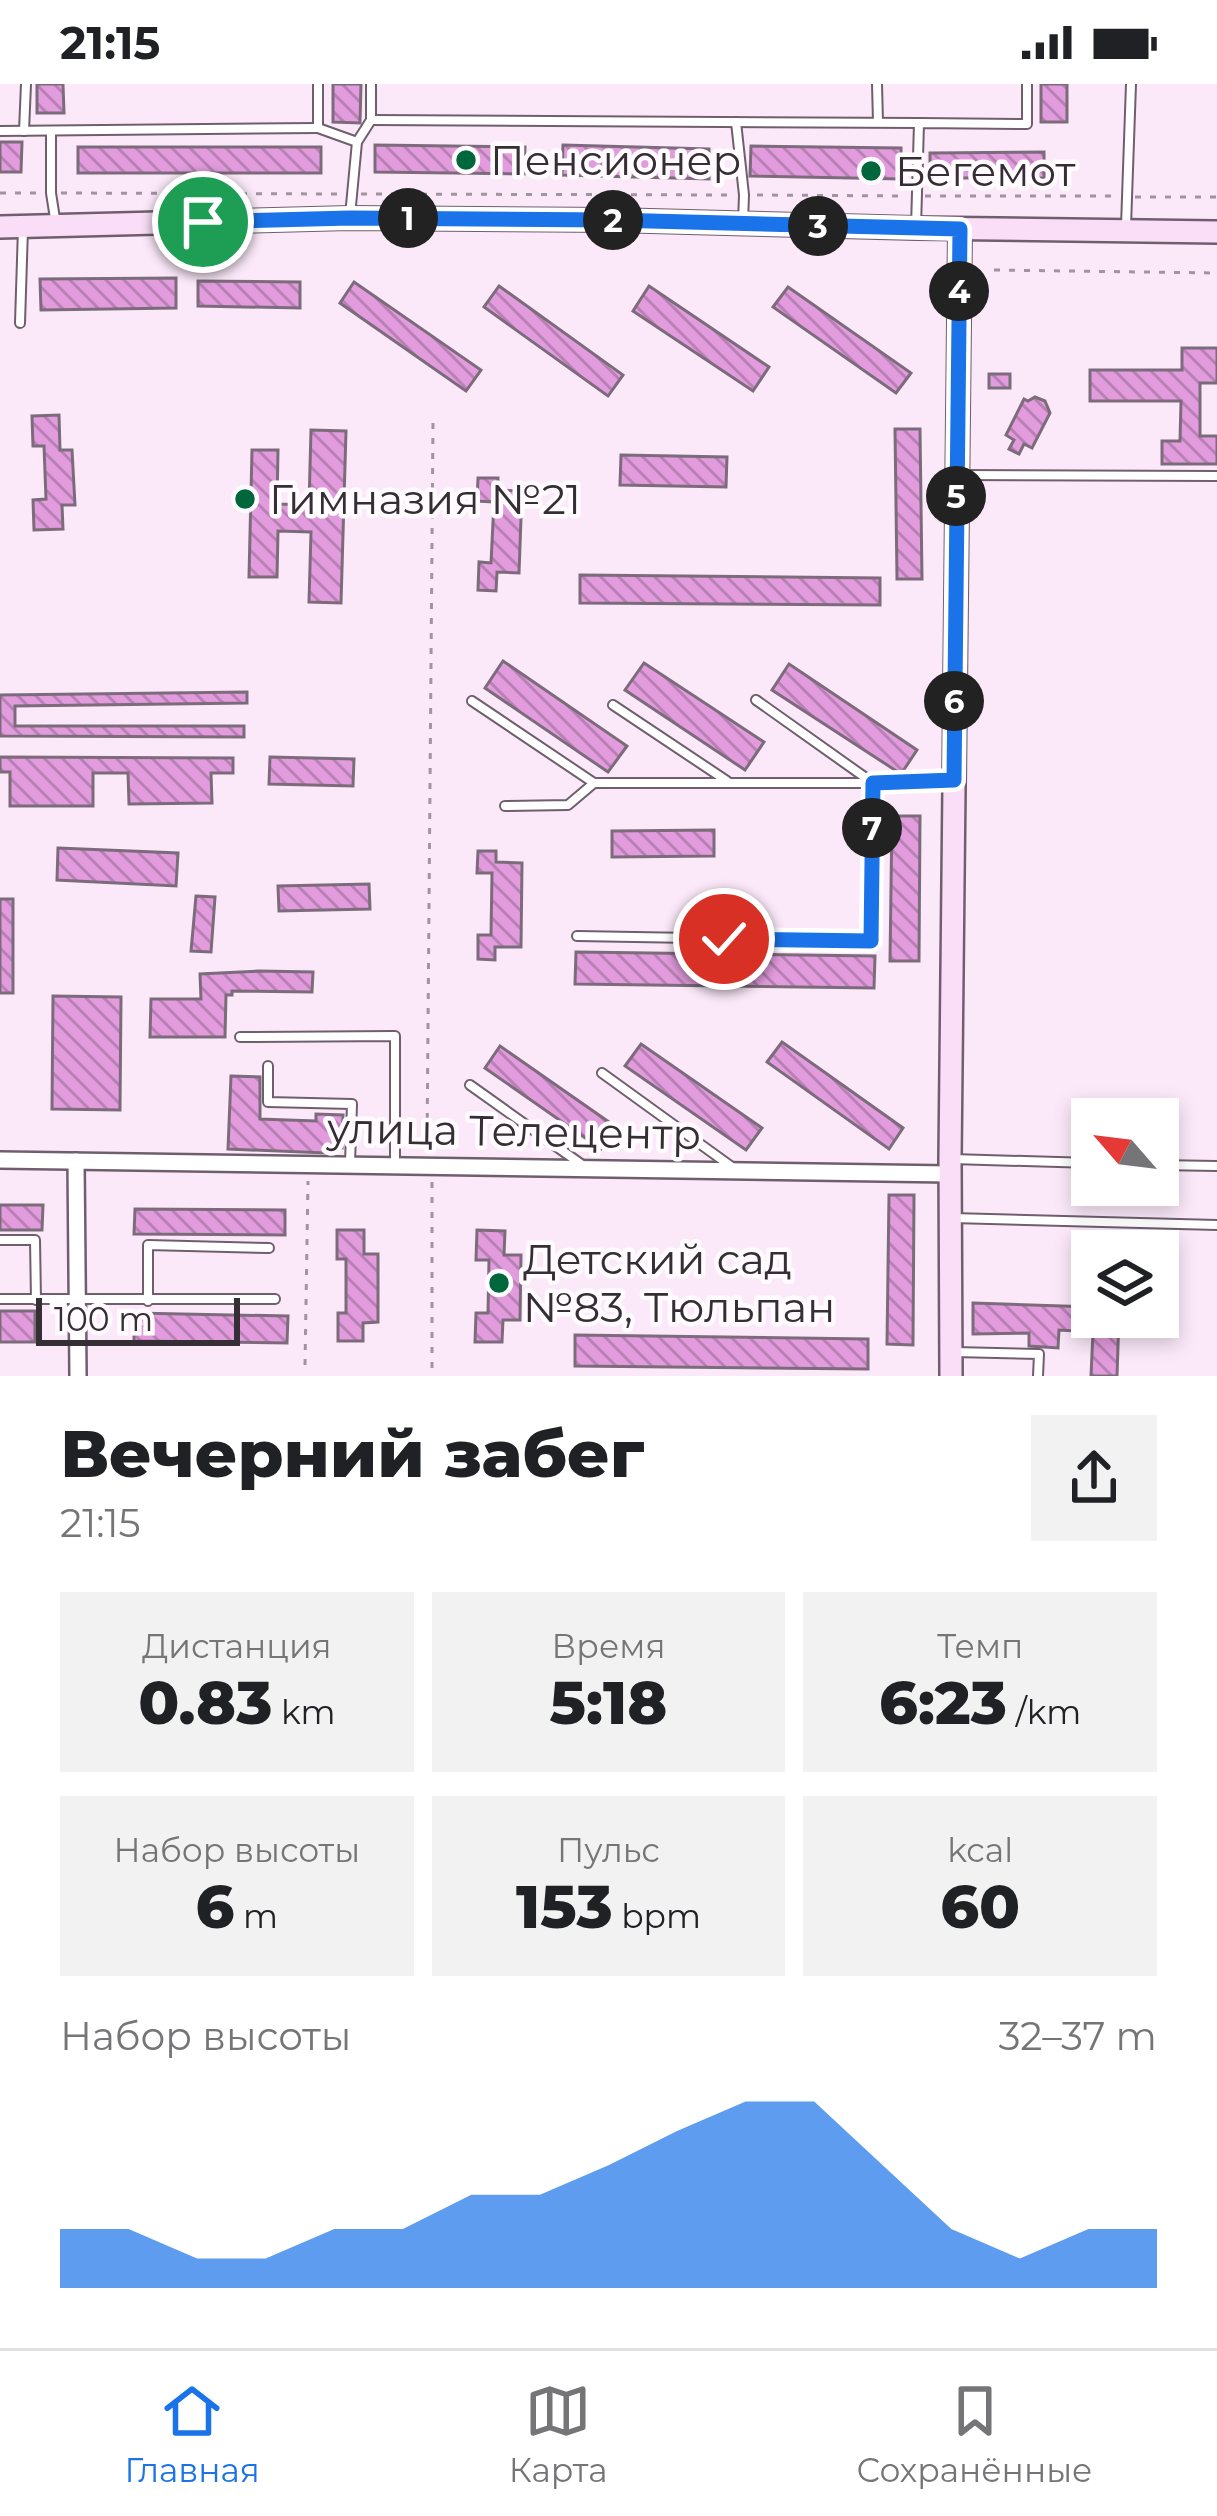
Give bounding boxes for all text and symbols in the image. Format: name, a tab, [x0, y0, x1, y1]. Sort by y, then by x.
text: 21:15	[60, 15, 160, 70]
place label: Пенсионер	[490, 134, 741, 186]
place label: Бегемот	[895, 145, 1075, 197]
marker: Пенсионер	[453, 147, 479, 173]
marker: Бегемот	[858, 158, 884, 184]
pin	[152, 171, 254, 273]
pin: 1	[378, 188, 438, 248]
icon: arrive	[170, 189, 236, 255]
pin: 2	[583, 190, 643, 250]
pin: 3	[788, 196, 848, 256]
text: 1	[402, 198, 414, 238]
text: 2	[603, 200, 623, 240]
text: 3	[808, 206, 828, 246]
pin: 4	[929, 261, 989, 321]
text: 4	[948, 271, 970, 311]
pin: 5	[926, 466, 986, 526]
place label: Гимназия №21	[269, 473, 581, 525]
text: 5	[946, 476, 966, 516]
marker: Гимназия №21	[232, 486, 258, 512]
pin: 6	[924, 671, 984, 731]
text: 6	[943, 681, 965, 721]
pin: 7	[842, 798, 902, 858]
text: 7	[862, 808, 882, 848]
pin	[673, 888, 775, 990]
icon: check	[691, 906, 757, 972]
north arrow	[1071, 1098, 1179, 1206]
map controls	[1071, 1098, 1179, 1338]
street label: улица Телецентр	[325, 1102, 702, 1160]
button: layers	[1071, 1230, 1179, 1338]
place label: Детский сад №83, Тюльпан	[523, 1233, 835, 1333]
marker: Детский сад №83, Тюльпан	[486, 1270, 512, 1296]
scale bar	[36, 1292, 240, 1345]
text: 100 m	[54, 1299, 153, 1339]
text: Вечерний забег	[60, 1413, 645, 1494]
button: share	[1031, 1415, 1157, 1541]
text: 21:15	[60, 1499, 141, 1547]
text: Дистанция	[142, 1626, 332, 1666]
text: Время	[552, 1626, 665, 1666]
text: Темп	[937, 1626, 1023, 1666]
text: 0.83	[138, 1666, 272, 1739]
text: 5:18	[550, 1666, 667, 1739]
text: 6:23	[879, 1666, 1007, 1739]
text: km	[272, 1692, 335, 1732]
text: /km	[1007, 1692, 1081, 1732]
text: Набор высоты	[114, 1830, 360, 1870]
text: Пульс	[557, 1830, 660, 1870]
text: kcal	[947, 1830, 1013, 1870]
text: 6	[196, 1870, 234, 1943]
text: 153	[516, 1870, 613, 1943]
text: 60	[940, 1870, 1020, 1943]
text: m	[234, 1896, 278, 1936]
text: bpm	[613, 1896, 701, 1936]
text: Набор высоты	[60, 2012, 351, 2060]
text: 32–37 m	[999, 2012, 1157, 2060]
tab: Главная	[124, 2378, 260, 2490]
tab: Карта	[509, 2378, 608, 2490]
tab: Сохранённые	[857, 2378, 1092, 2490]

